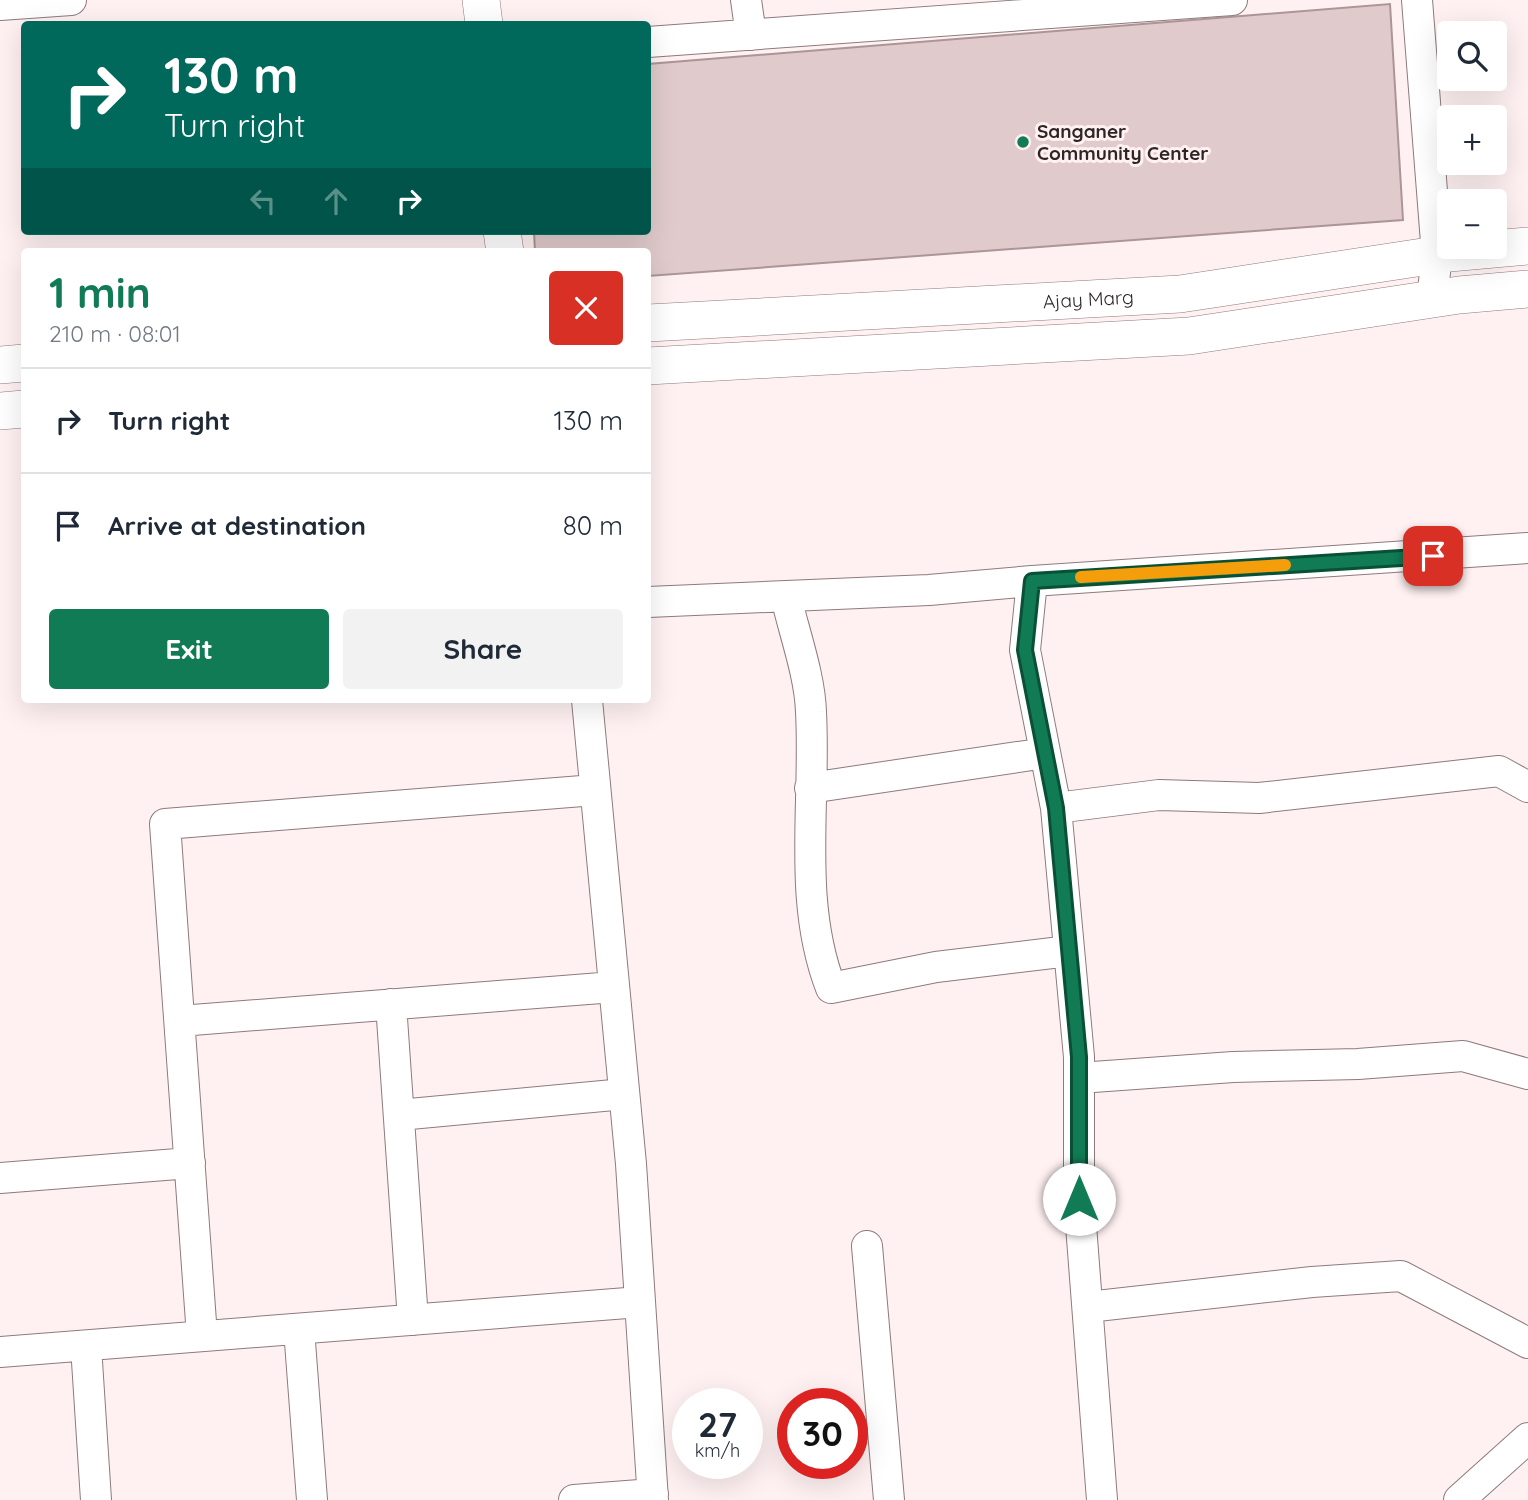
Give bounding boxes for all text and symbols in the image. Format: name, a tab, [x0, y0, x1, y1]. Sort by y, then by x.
map controls	[1437, 21, 1507, 259]
button: search	[1437, 21, 1507, 91]
text: 130 m	[164, 44, 298, 105]
icon: right	[49, 49, 140, 140]
text: Turn right	[164, 105, 305, 145]
button: +	[1437, 105, 1507, 175]
place label: Sanganer Community Center	[1037, 119, 1209, 165]
marker: Sanganer Community Center	[1015, 134, 1031, 150]
icon: left	[244, 182, 282, 220]
icon: ahead	[317, 182, 355, 220]
icon: right	[390, 182, 428, 220]
button: −	[1437, 189, 1507, 259]
text: 1 min	[49, 266, 151, 319]
button: close	[549, 271, 623, 345]
street label: Ajay Marg	[1042, 285, 1134, 313]
text: 210 m · 08:01	[49, 319, 181, 348]
icon: right	[49, 402, 87, 440]
text: Turn right	[108, 404, 230, 437]
text: 130 m	[553, 404, 623, 437]
icon: arrive	[49, 507, 87, 545]
text: Arrive at destination	[108, 509, 366, 542]
text: 80 m	[563, 509, 623, 542]
pin	[1403, 526, 1463, 586]
icon: arrive	[1414, 537, 1452, 575]
button: Exit	[49, 609, 329, 689]
button: Share	[343, 609, 623, 689]
position arrow	[1042, 1162, 1116, 1236]
speed limit sign: 30	[777, 1388, 868, 1479]
text: 27	[698, 1402, 737, 1446]
text: km/h	[695, 1439, 740, 1462]

